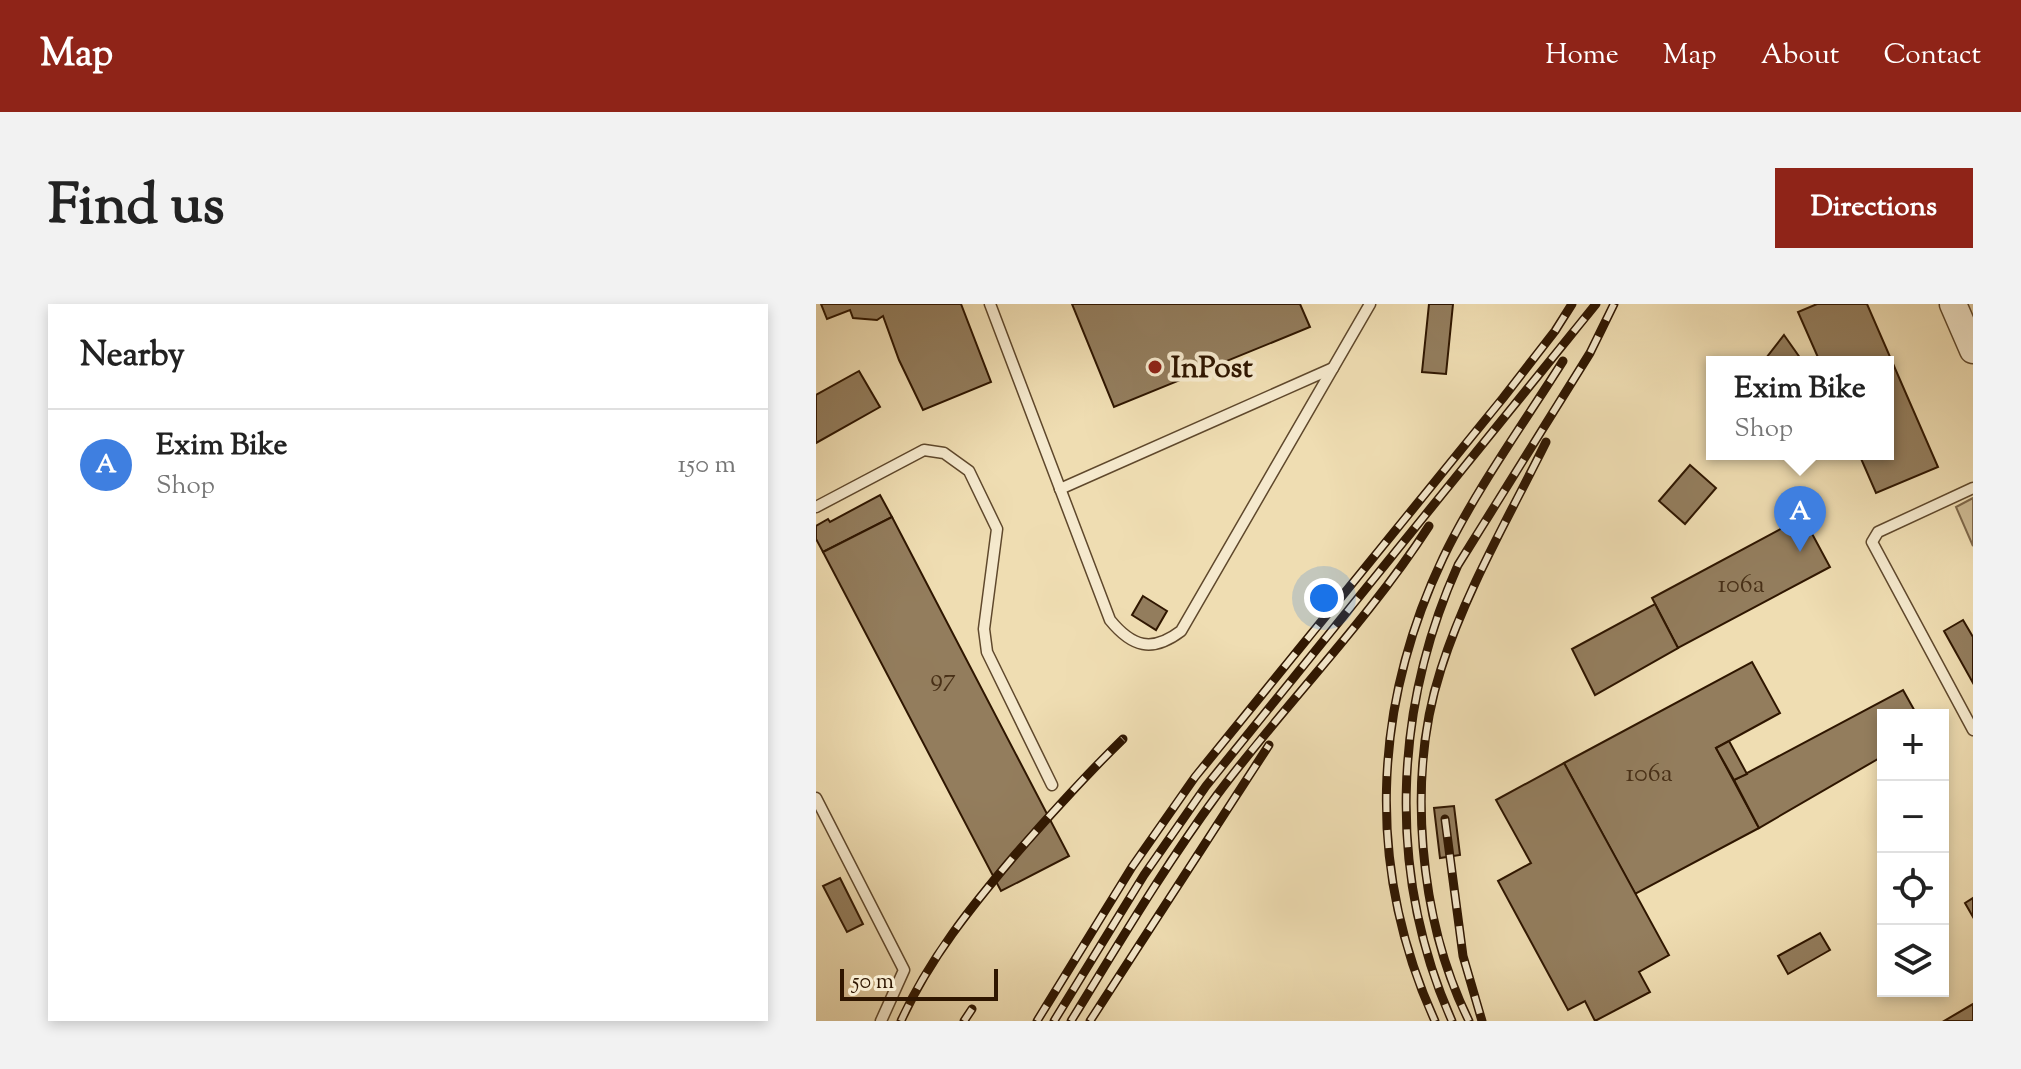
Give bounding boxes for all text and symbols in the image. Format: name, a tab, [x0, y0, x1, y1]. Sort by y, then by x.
text: Map	[40, 29, 113, 83]
text: Home	[1545, 36, 1619, 76]
text: Map	[1663, 36, 1717, 76]
text: About	[1761, 36, 1839, 76]
text: Contact	[1883, 36, 1981, 76]
text: Find us	[48, 168, 224, 249]
button: Directions	[1775, 168, 1973, 248]
text: Nearby	[80, 332, 185, 381]
place label: InPost	[1171, 348, 1253, 391]
popup	[1706, 356, 1894, 460]
marker: InPost	[1146, 358, 1164, 376]
text: Exim Bike	[1734, 368, 1866, 411]
text: Shop	[1734, 411, 1793, 448]
text: Exim Bike	[156, 425, 287, 468]
text: A	[95, 447, 117, 484]
text: 150 m	[677, 447, 736, 484]
text: Shop	[156, 468, 215, 505]
pin: A	[1774, 486, 1826, 552]
house number: 106a	[1717, 567, 1765, 604]
your location	[1304, 578, 1344, 618]
house number: 97	[930, 661, 956, 698]
map controls	[1877, 709, 1949, 997]
button: +	[1877, 709, 1949, 781]
house number: 106a	[1625, 756, 1673, 793]
button: −	[1877, 781, 1949, 853]
button: locate	[1877, 853, 1949, 925]
button: layers	[1877, 925, 1949, 997]
scale bar	[840, 965, 998, 1001]
text: 50 m	[852, 967, 894, 999]

